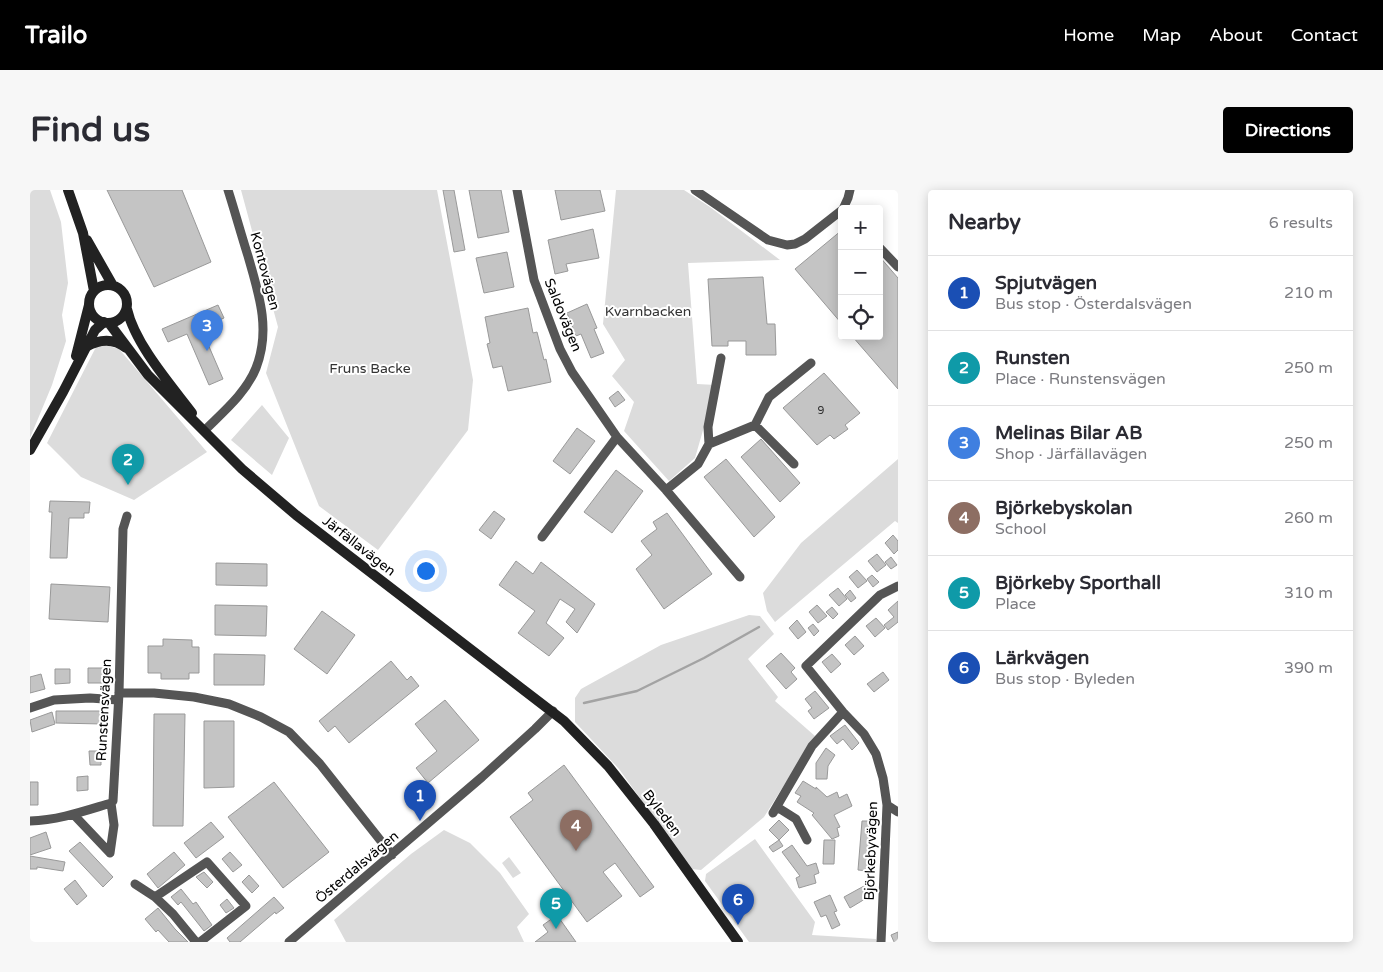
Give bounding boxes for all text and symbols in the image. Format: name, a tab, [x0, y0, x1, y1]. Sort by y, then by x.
text: Trailo	[25, 21, 87, 50]
text: Home	[1063, 24, 1114, 46]
text: Map	[1142, 24, 1181, 46]
text: About	[1209, 24, 1263, 46]
text: Contact	[1291, 24, 1358, 46]
button: Directions	[1223, 107, 1353, 153]
text: Find us	[30, 109, 150, 151]
map controls	[838, 205, 883, 340]
button: +	[838, 205, 883, 250]
text: Nearby	[948, 210, 1021, 235]
text: 6 results	[1269, 213, 1333, 233]
street label: Kontovägen	[246, 230, 284, 312]
button: −	[838, 250, 883, 295]
text: Spjutvägen	[995, 272, 1097, 294]
street label: Saldovägen	[541, 276, 585, 354]
text: 1	[959, 283, 969, 303]
text: 210 m	[1284, 283, 1333, 303]
text: Bus stop · Österdalsvägen	[995, 294, 1192, 314]
button: locate	[838, 295, 883, 340]
park label: Kvarnbacken	[605, 303, 691, 320]
pin: 3	[191, 310, 223, 351]
text: Runsten	[995, 347, 1070, 369]
text: 2	[959, 358, 969, 378]
text: 250 m	[1284, 358, 1333, 378]
park label: Fruns Backe	[329, 360, 411, 377]
text: Place · Runstensvägen	[995, 369, 1166, 389]
house number: 9	[818, 404, 825, 417]
text: Melinas Bilar AB	[995, 422, 1142, 444]
text: 3	[959, 433, 969, 453]
text: 250 m	[1284, 433, 1333, 453]
pin: 2	[112, 444, 144, 485]
text: Shop · Järfällavägen	[995, 444, 1147, 464]
text: Björkebyskolan	[995, 497, 1133, 519]
text: 4	[959, 508, 969, 528]
text: 260 m	[1284, 508, 1333, 528]
street label: Järfällavägen	[319, 512, 399, 580]
text: School	[995, 519, 1047, 539]
your location	[413, 558, 439, 584]
text: Björkeby Sporthall	[995, 572, 1161, 594]
text: 5	[959, 583, 969, 603]
text: 310 m	[1284, 583, 1333, 603]
text: Place	[995, 594, 1036, 614]
text: Lärkvägen	[995, 647, 1089, 669]
street label: Runstensvägen	[93, 658, 115, 762]
text: 6	[959, 658, 969, 678]
text: 390 m	[1284, 658, 1333, 678]
text: Bus stop · Byleden	[995, 669, 1135, 689]
pin: 1	[404, 780, 436, 821]
street label: Byleden	[639, 786, 685, 840]
street label: Björkebyvägen	[861, 801, 881, 901]
pin: 4	[560, 810, 592, 851]
street label: Österdalsvägen	[312, 827, 402, 907]
pin: 6	[722, 884, 754, 925]
pin: 5	[540, 888, 572, 929]

